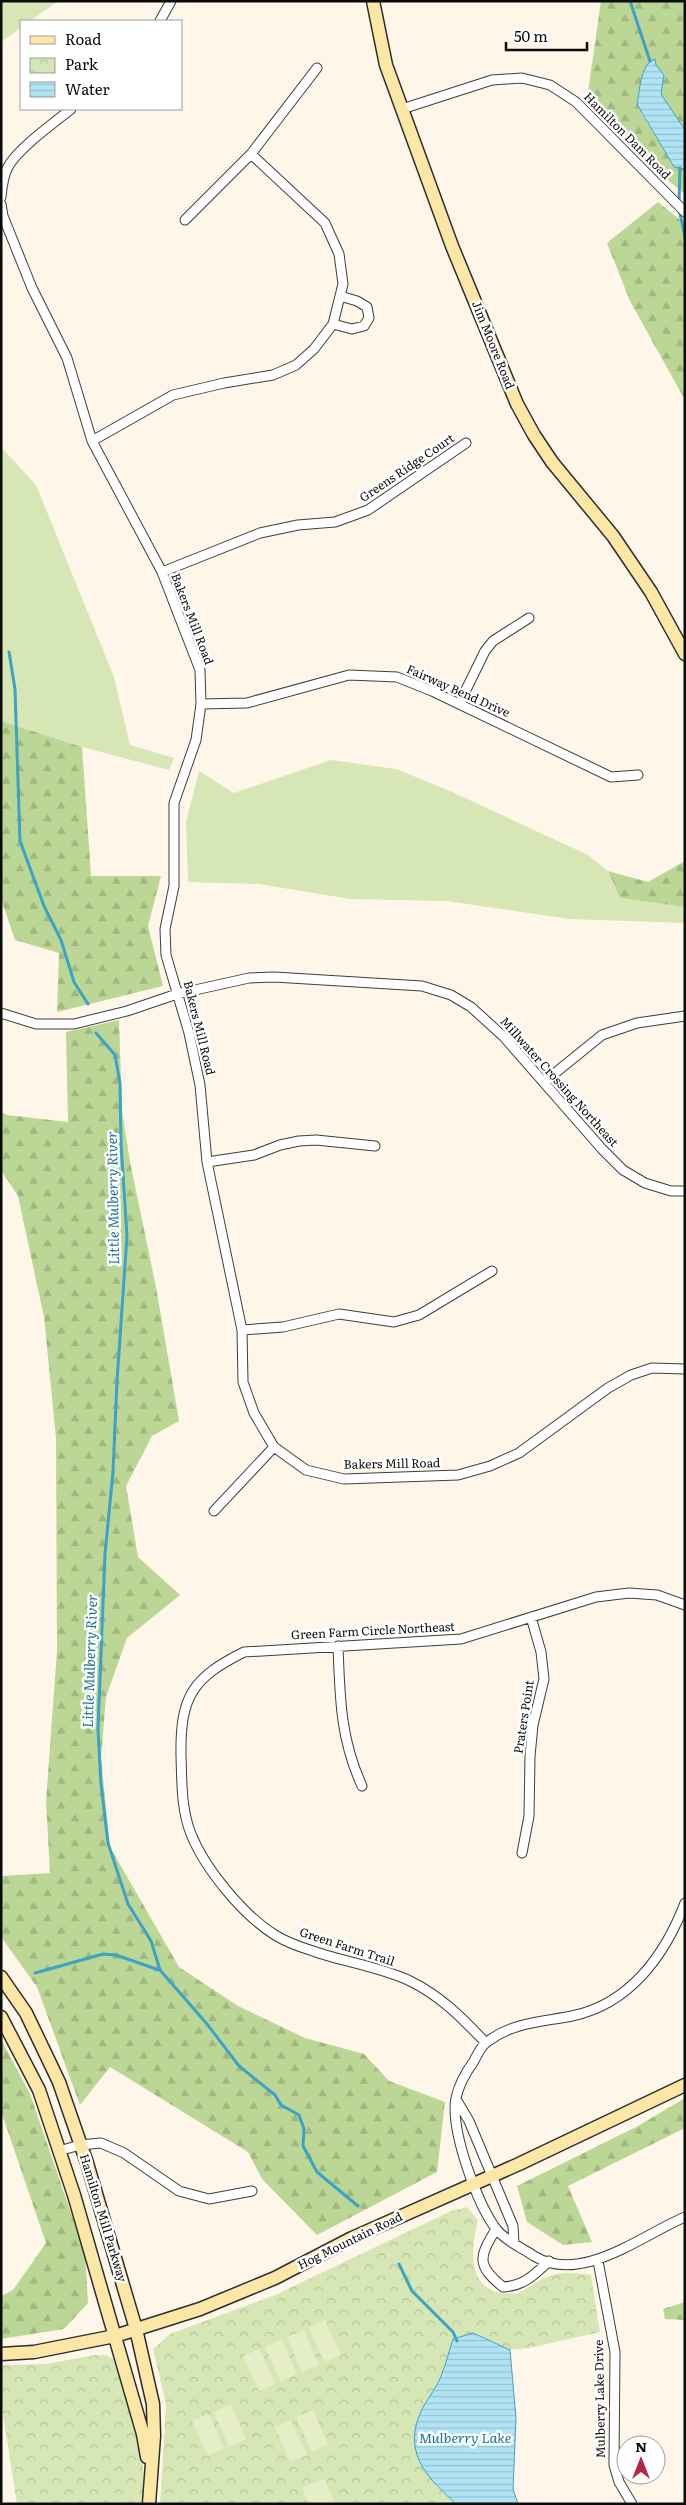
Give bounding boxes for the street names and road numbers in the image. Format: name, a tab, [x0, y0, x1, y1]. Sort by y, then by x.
street label: Hamilton Dam Road	[580, 88, 676, 183]
street label: Jim Moore Road	[468, 298, 520, 392]
street label: Greens Ridge Court	[355, 429, 458, 506]
street label: Bakers Mill Road	[167, 570, 219, 668]
street label: Fairway Bend Drive	[404, 659, 513, 721]
street label: Bakers Mill Road	[180, 979, 221, 1077]
street label: Millwater Crossing Northeast	[496, 1012, 623, 1150]
street label: Bakers Mill Road	[344, 1453, 441, 1473]
street label: Green Farm Circle Northeast	[291, 1617, 455, 1643]
street label: Praters Point	[508, 1679, 538, 1755]
street label: Green Farm Trail	[297, 1922, 397, 1970]
street label: Hamilton Mill Parkway	[76, 2151, 132, 2284]
street label: Hog Mountain Road	[294, 2207, 406, 2273]
street label: Mulberry Lake Drive	[589, 2340, 609, 2458]

